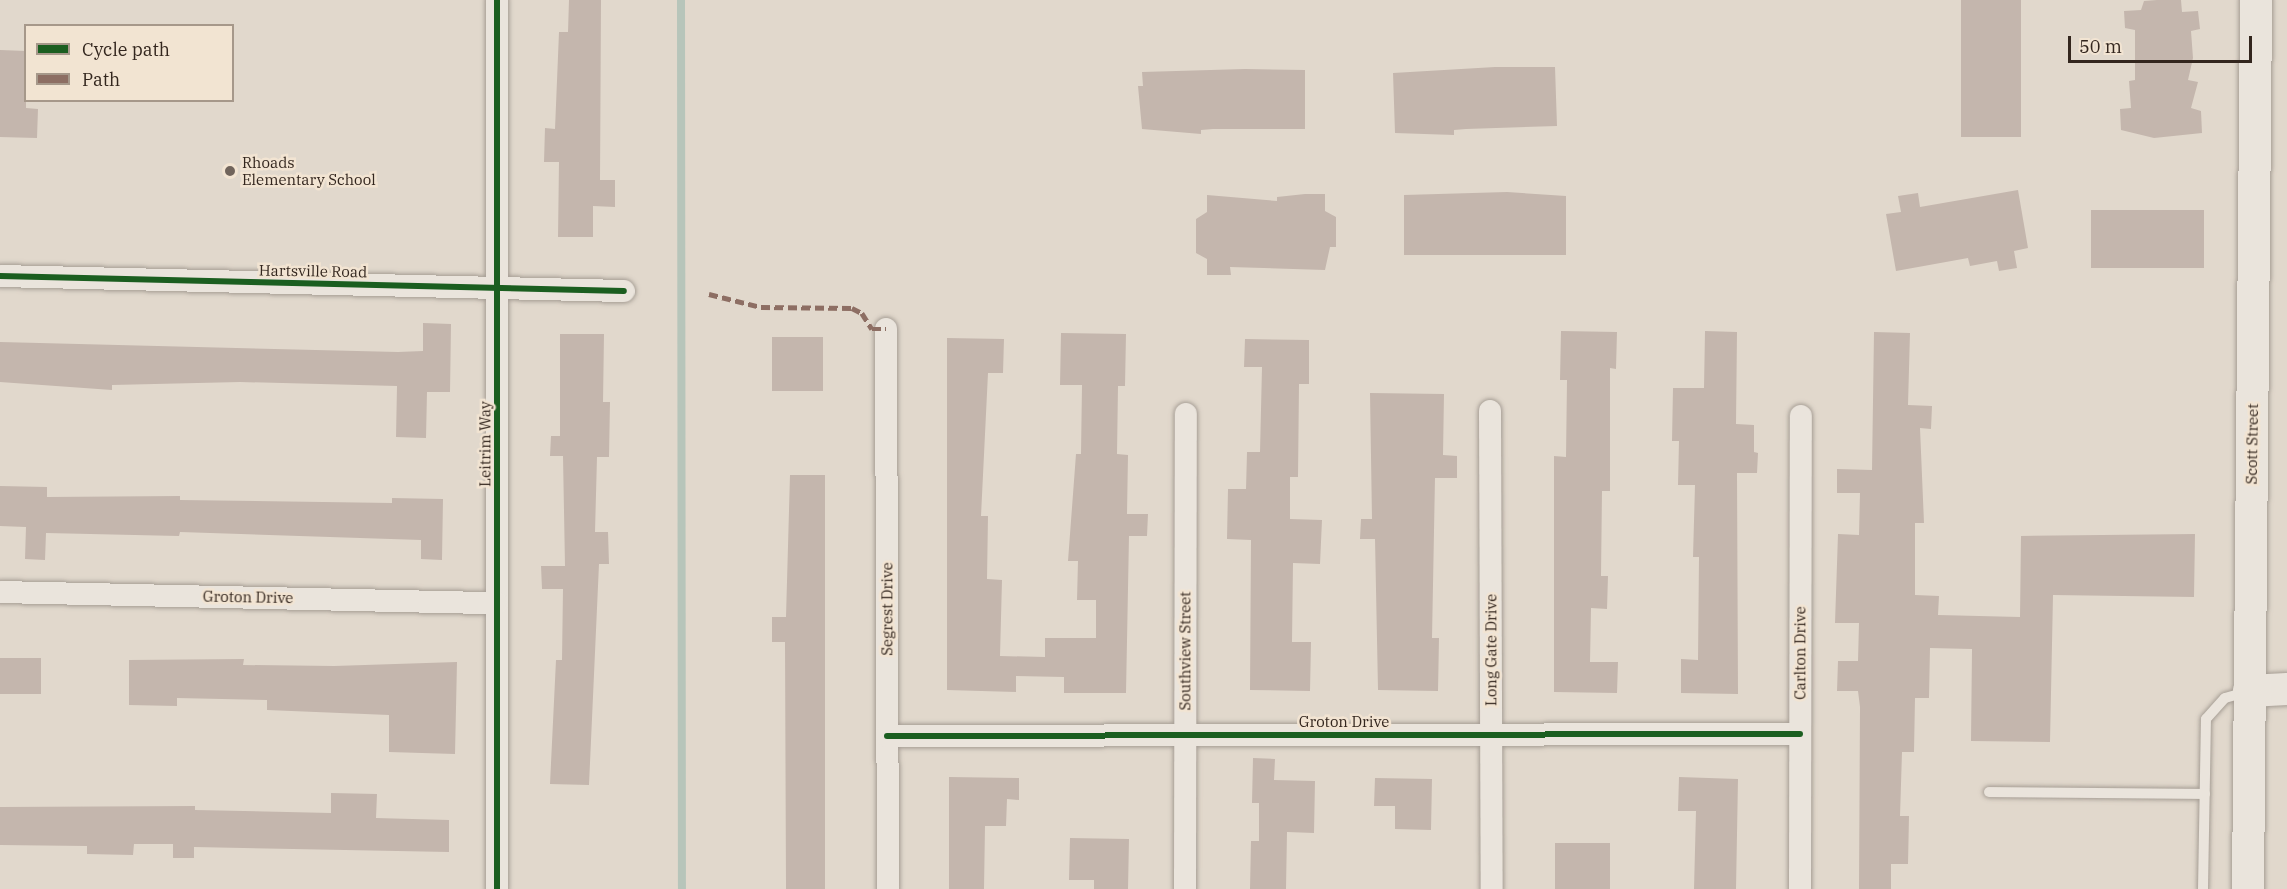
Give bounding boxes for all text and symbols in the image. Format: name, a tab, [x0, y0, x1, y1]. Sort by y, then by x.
legend	[24, 24, 234, 102]
scale bar	[2071, 24, 2256, 62]
text: 50 m	[2079, 35, 2122, 58]
text: Cycle path	[82, 38, 170, 61]
text: Path	[82, 68, 120, 91]
place label: Rhoads Elementary School	[242, 153, 376, 188]
marker: Rhoads Elementary School	[223, 164, 237, 178]
street label: Hartsville Road	[259, 261, 367, 281]
street label: Leitrim Way	[476, 401, 494, 487]
street label: Scott Street	[2242, 403, 2262, 485]
street label: Segrest Drive	[878, 562, 896, 656]
street label: Groton Drive	[203, 587, 293, 607]
street label: Southview Street	[1176, 591, 1194, 711]
street label: Long Gate Drive	[1482, 594, 1500, 706]
street label: Carlton Drive	[1791, 606, 1809, 700]
street label: Groton Drive	[1299, 713, 1389, 731]

